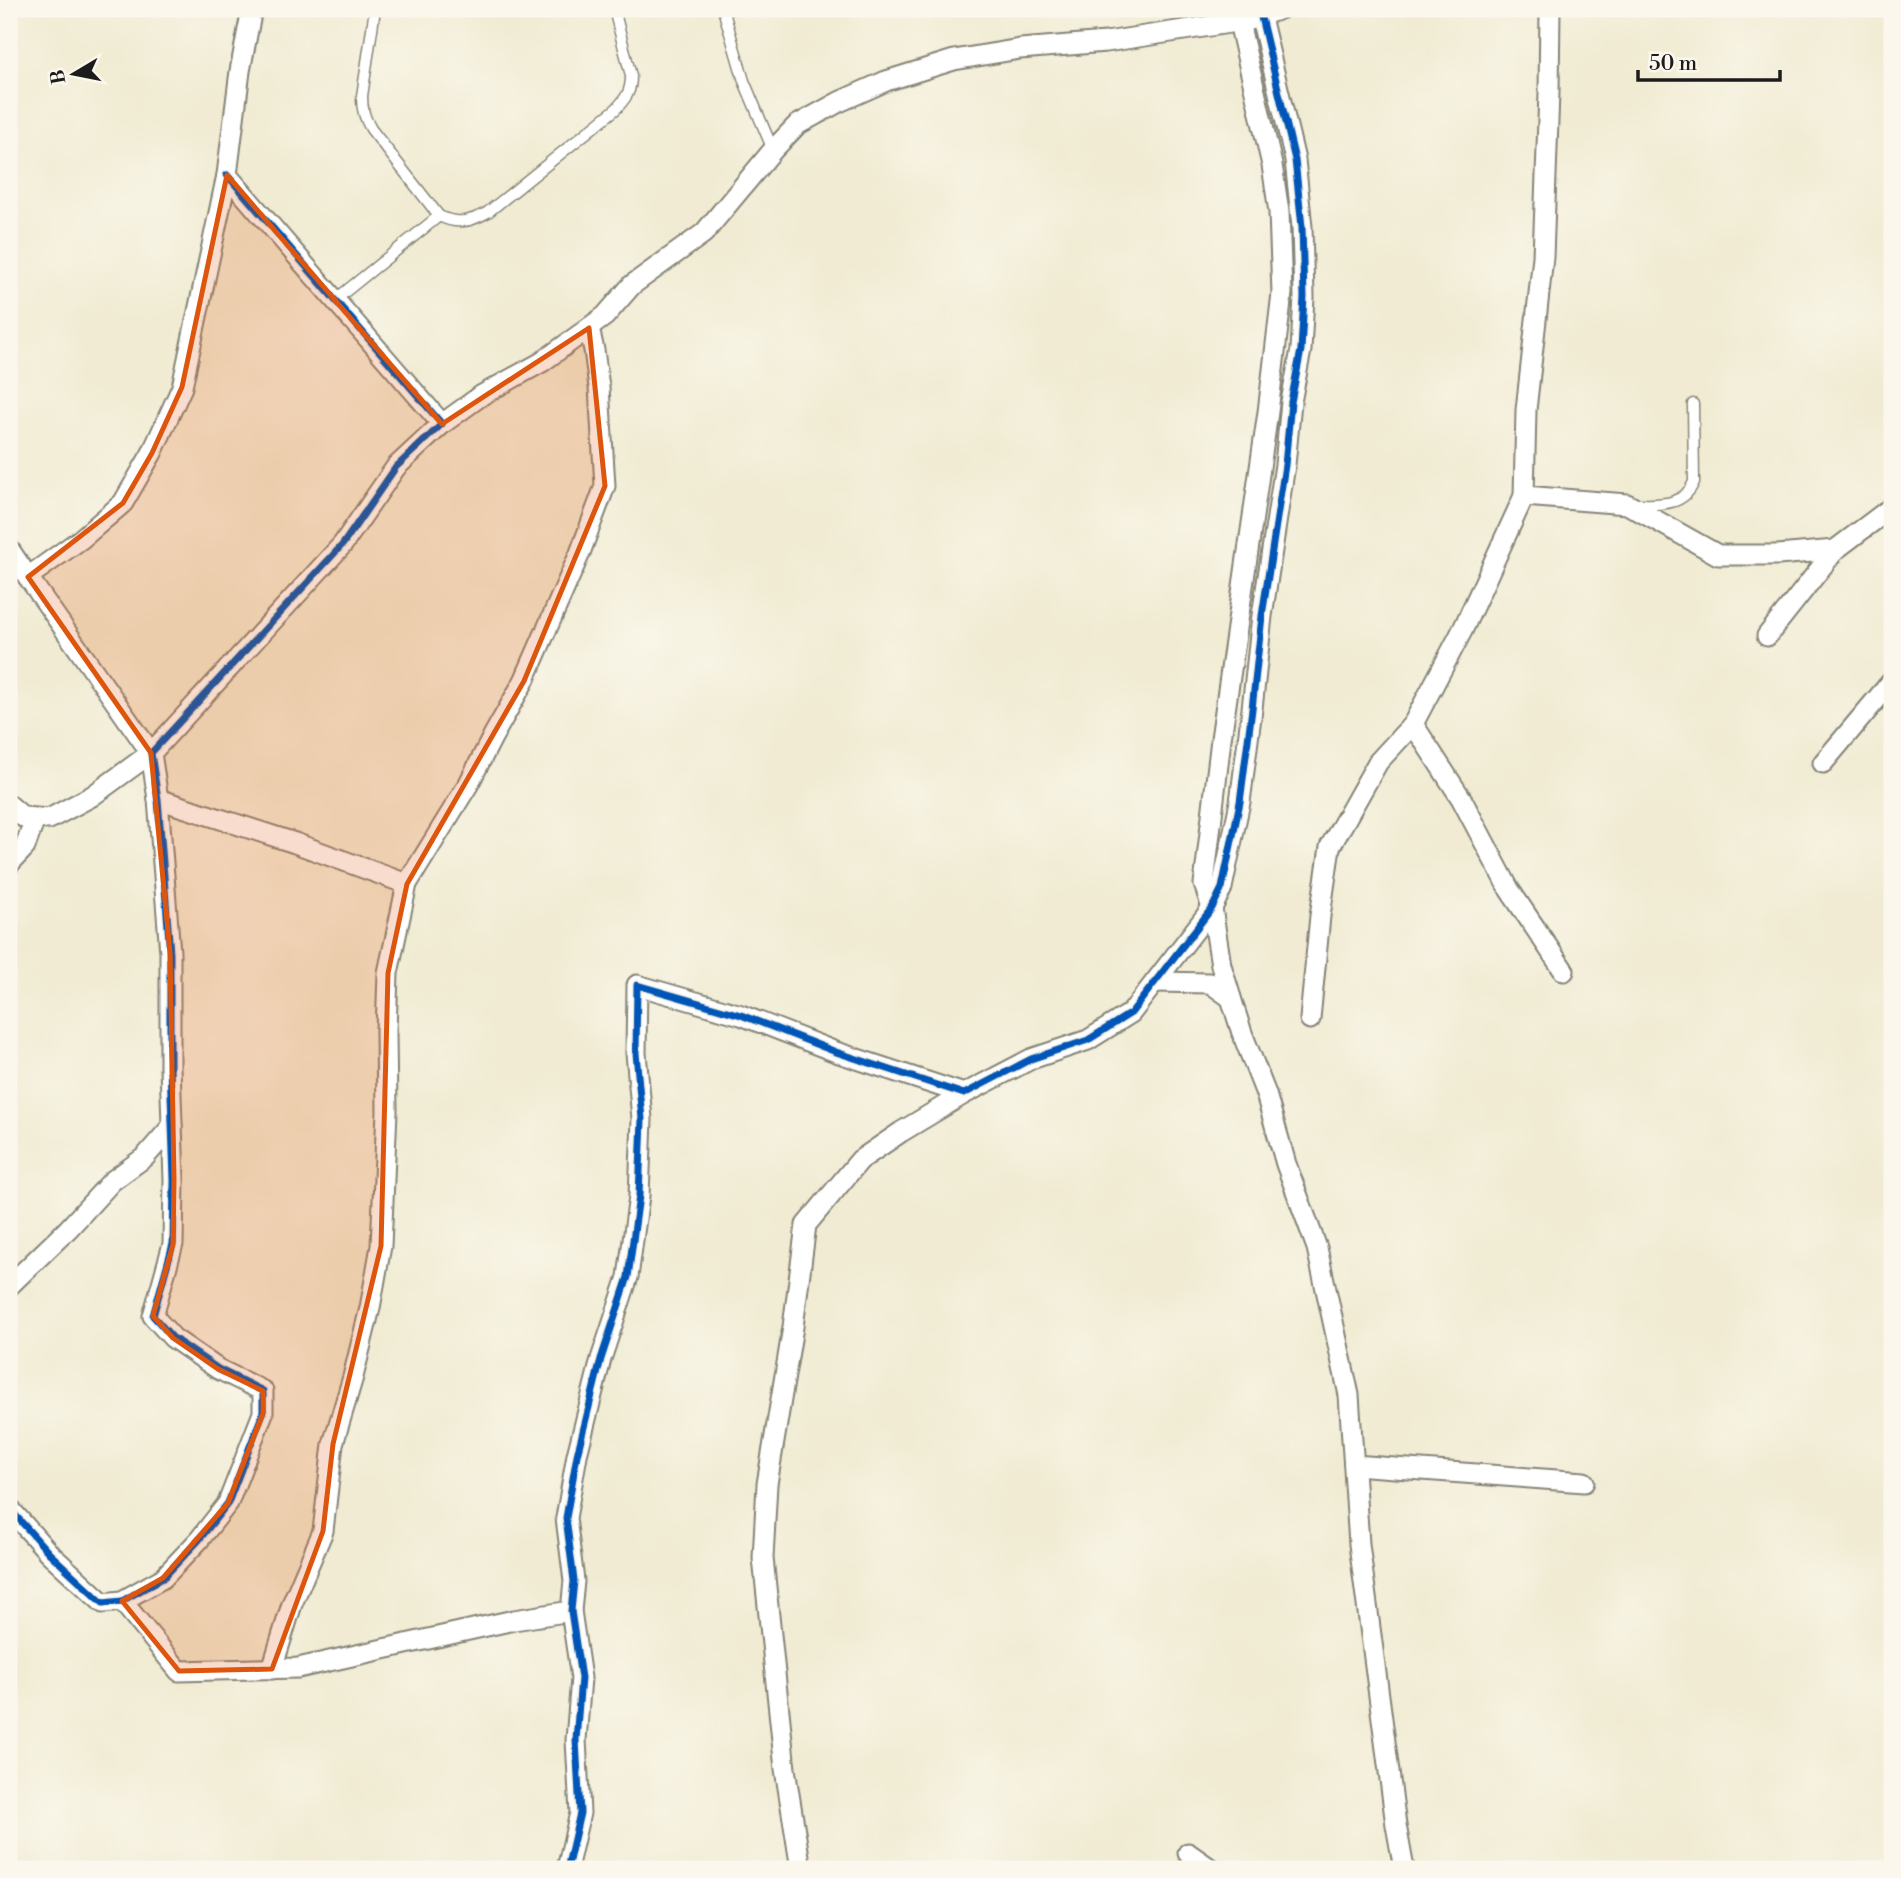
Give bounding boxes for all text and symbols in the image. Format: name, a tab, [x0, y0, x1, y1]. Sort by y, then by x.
north arrow	[38, 38, 108, 108]
scale bar	[1638, 38, 1780, 82]
text: 50 m	[1649, 51, 1697, 77]
text: B	[45, 68, 71, 86]

